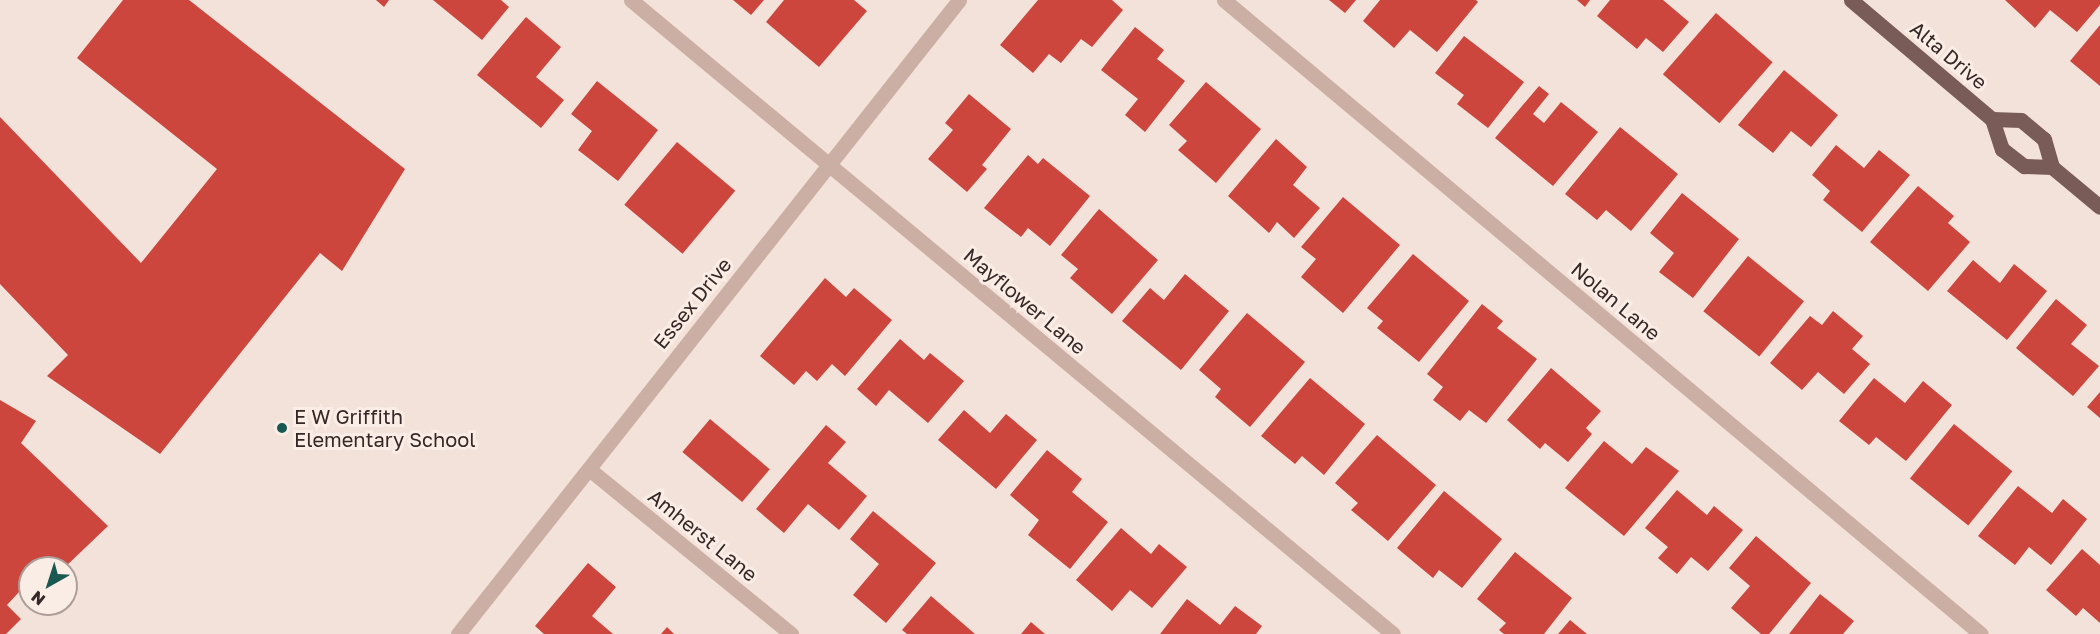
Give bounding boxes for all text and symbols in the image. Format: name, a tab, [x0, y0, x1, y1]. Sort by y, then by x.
street label: Alta Drive	[1906, 16, 1992, 94]
street label: Mayflower Lane	[959, 243, 1091, 359]
street label: Essex Drive	[648, 253, 736, 353]
street label: Nolan Lane	[1567, 257, 1665, 345]
place label: E W Griffith Elementary School	[294, 404, 476, 451]
marker: E W Griffith Elementary School	[275, 421, 289, 435]
street label: Amherst Lane	[644, 484, 762, 586]
north arrow	[18, 556, 78, 616]
text: N	[27, 587, 49, 610]

